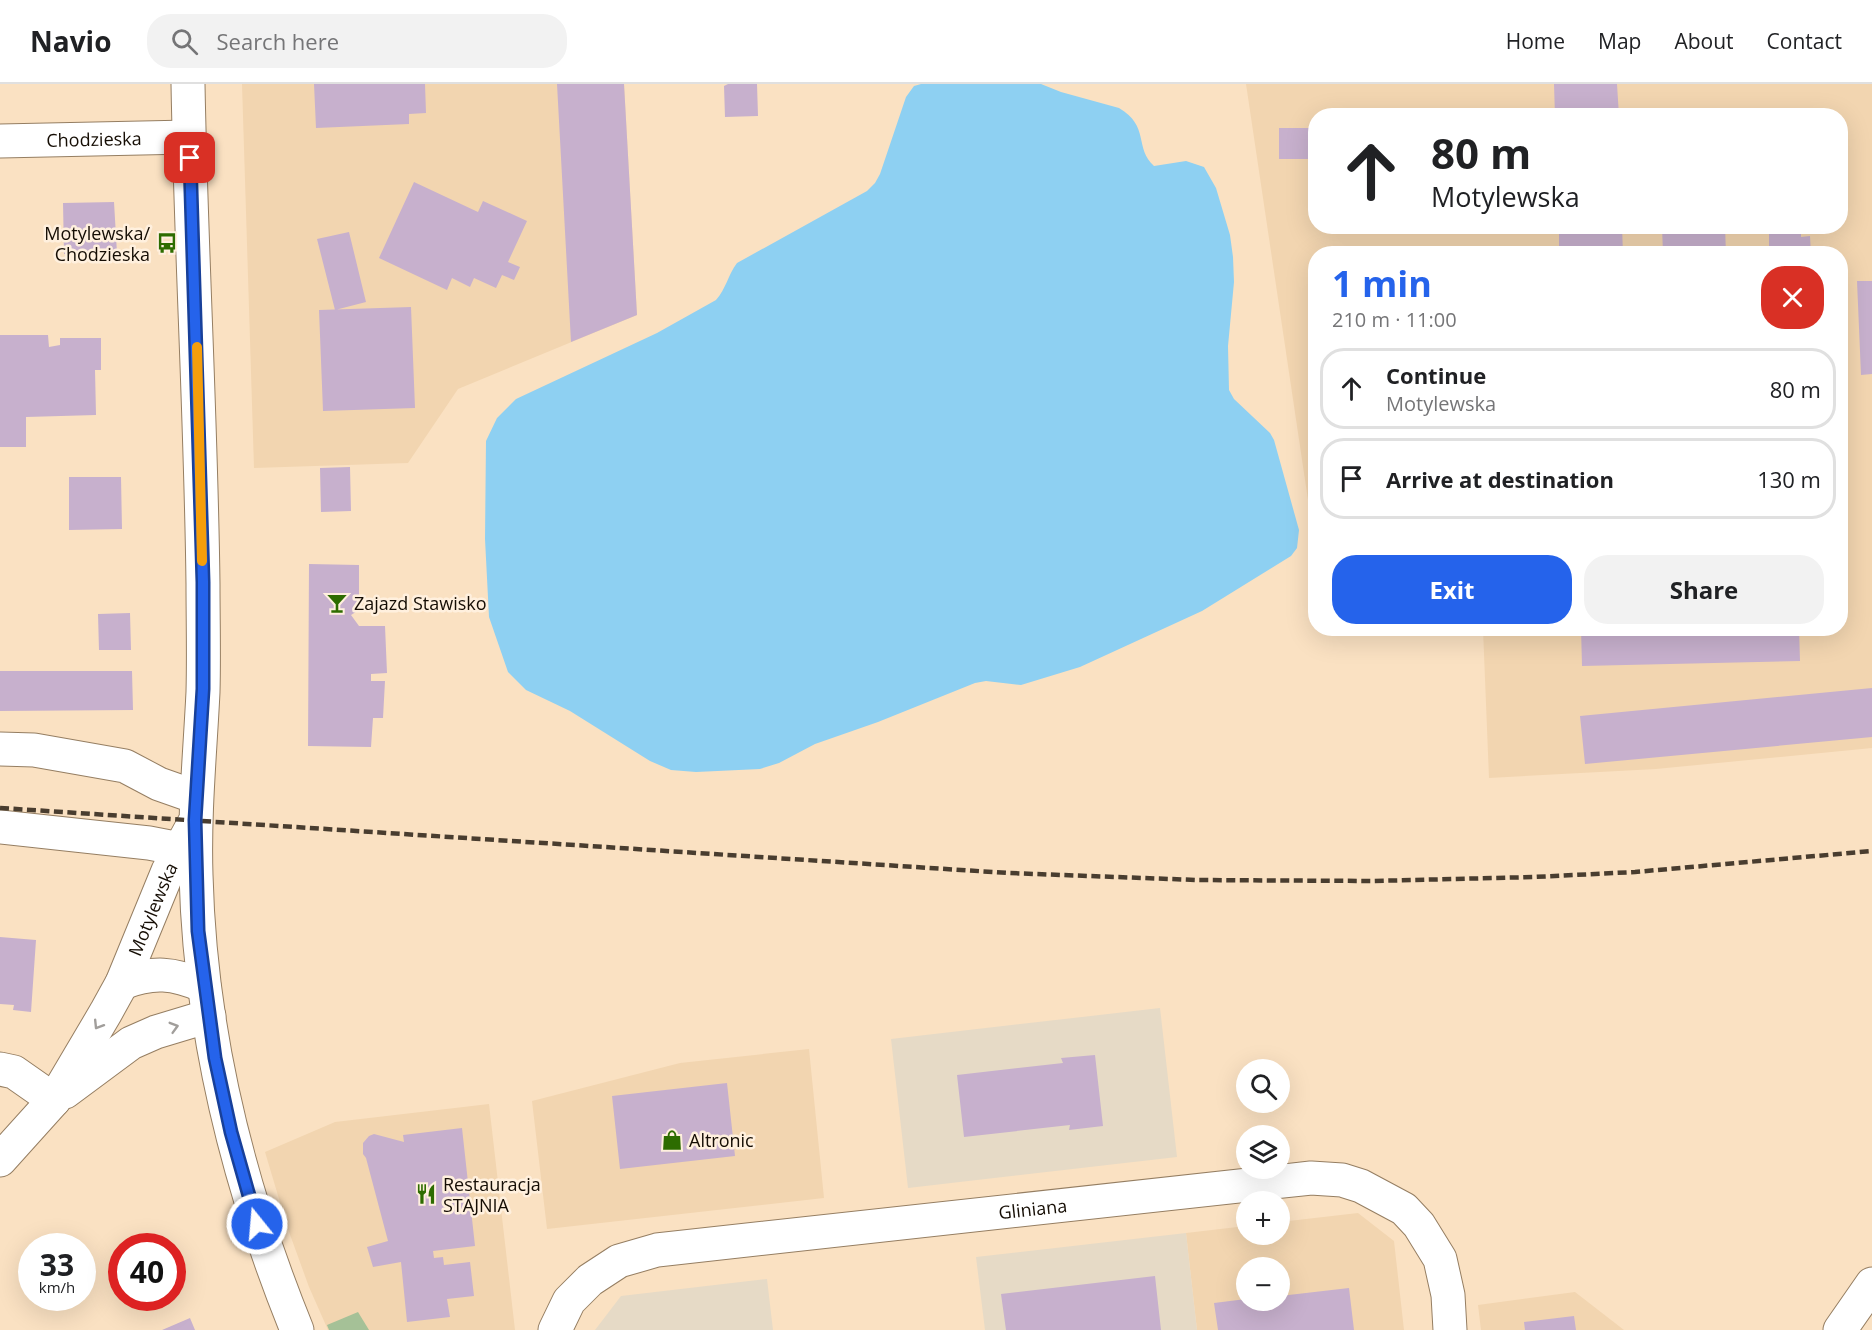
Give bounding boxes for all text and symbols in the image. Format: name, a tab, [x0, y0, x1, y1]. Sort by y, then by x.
search box	[147, 14, 567, 68]
text: Navio	[30, 22, 111, 60]
icon: search	[168, 25, 201, 58]
text: Search here	[216, 26, 339, 56]
text: Home	[1506, 27, 1565, 55]
text: Map	[1598, 27, 1641, 55]
text: About	[1674, 27, 1734, 55]
text: Contact	[1767, 27, 1842, 55]
text: 80 m	[1431, 124, 1531, 181]
street label: Chodzieska	[46, 126, 142, 152]
pin	[164, 132, 215, 183]
icon: ahead	[1332, 132, 1410, 210]
icon: arrive	[173, 141, 206, 174]
text: Motylewska	[1431, 178, 1580, 215]
place label: Motylewska/ Chodzieska	[44, 221, 150, 266]
bus stop icon: Motylewska/ Chodzieska	[155, 231, 179, 255]
text: 1 min	[1332, 259, 1432, 308]
button: close	[1761, 266, 1824, 329]
text: 210 m · 11:00	[1332, 306, 1457, 333]
text: Continue	[1386, 360, 1486, 390]
icon: ahead	[1335, 372, 1368, 405]
text: 80 m	[1770, 374, 1821, 404]
text: Motylewska	[1386, 390, 1496, 417]
icon: arrive	[1335, 462, 1368, 495]
text: Arrive at destination	[1386, 464, 1614, 494]
text: 130 m	[1757, 464, 1821, 494]
button: Exit	[1332, 555, 1572, 624]
button: Share	[1584, 555, 1824, 624]
bar icon: Zajazd Stawisko	[325, 591, 349, 615]
place label: Zajazd Stawisko	[354, 591, 487, 615]
street label: Motylewska	[122, 858, 183, 959]
one-way arrow	[94, 1019, 106, 1029]
one-way arrow	[169, 1021, 179, 1034]
map controls	[1236, 1059, 1290, 1311]
button: search	[1236, 1059, 1290, 1113]
button: layers	[1236, 1125, 1290, 1179]
shop icon: Altronic	[660, 1128, 684, 1152]
place label: Altronic	[689, 1128, 754, 1152]
place label: Restauracja STAJNIA	[443, 1172, 541, 1217]
restaurant icon: Restauracja STAJNIA	[414, 1182, 438, 1206]
button: +	[1236, 1191, 1290, 1245]
position arrow	[225, 1192, 289, 1256]
street label: Gliniana	[997, 1193, 1068, 1224]
speed limit sign: 40	[108, 1233, 186, 1311]
text: 33	[40, 1244, 74, 1285]
button: −	[1236, 1257, 1290, 1311]
text: km/h	[39, 1277, 75, 1297]

